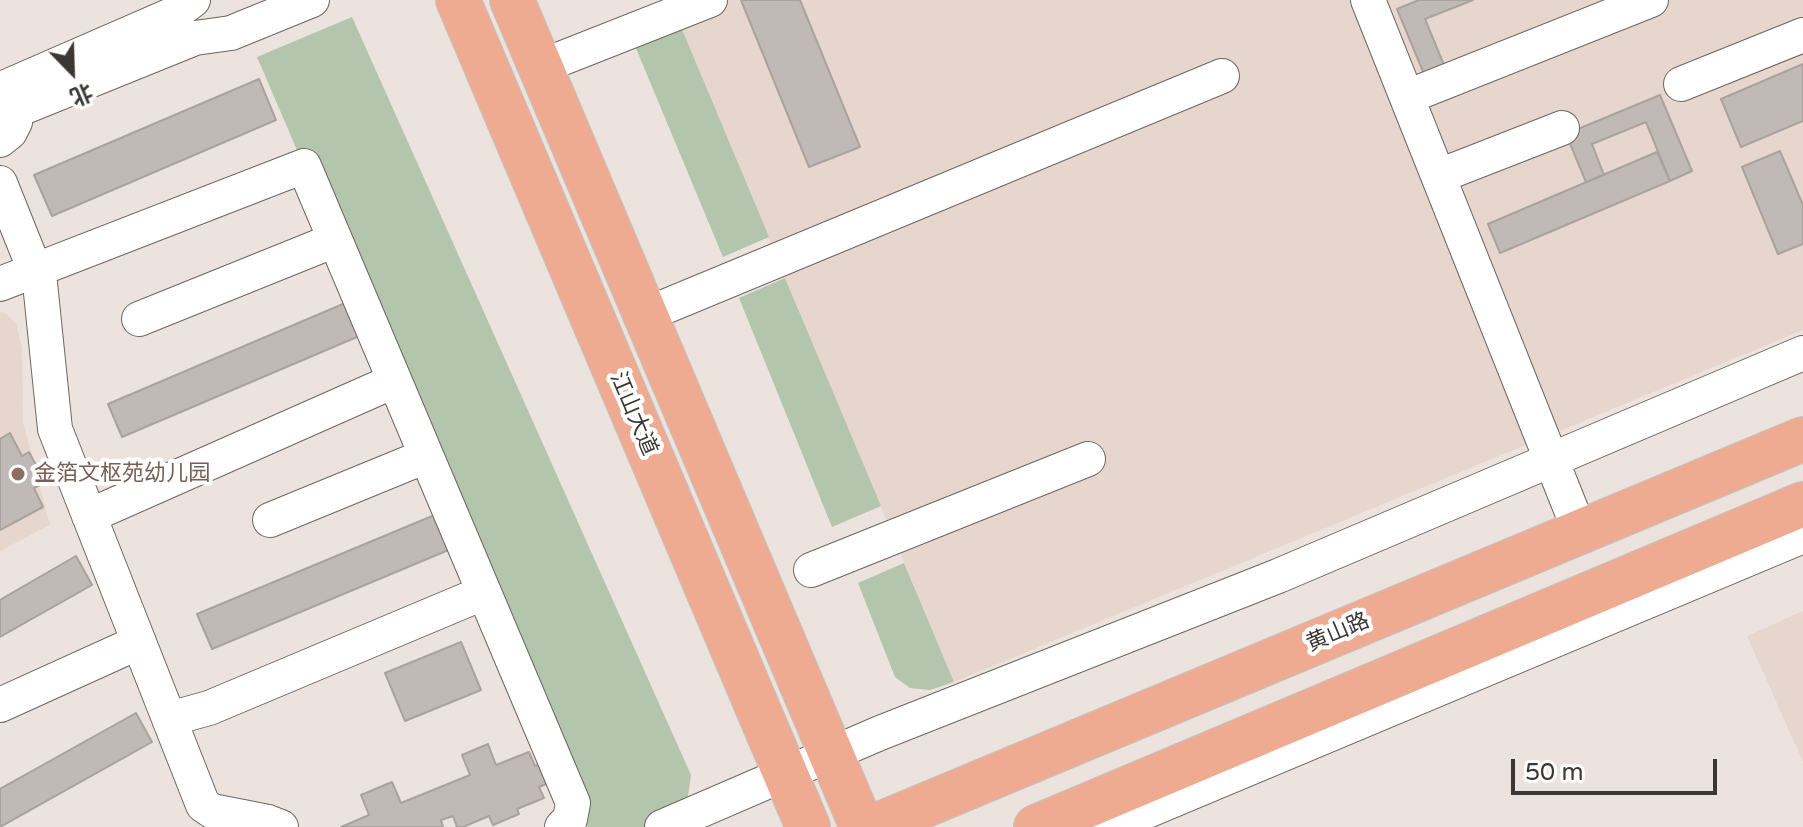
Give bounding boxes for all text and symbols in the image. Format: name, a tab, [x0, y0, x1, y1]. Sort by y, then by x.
north arrow	[32, 32, 112, 112]
text: 北	[66, 78, 97, 110]
street label: 江山大道	[604, 368, 662, 460]
place label: 金箔文枢苑幼儿园	[34, 461, 210, 487]
marker: 金箔文枢苑幼儿园	[9, 465, 27, 483]
street label: 黄山路	[1302, 608, 1374, 658]
scale bar	[1515, 743, 1721, 793]
text: 50 m	[1525, 758, 1583, 787]

